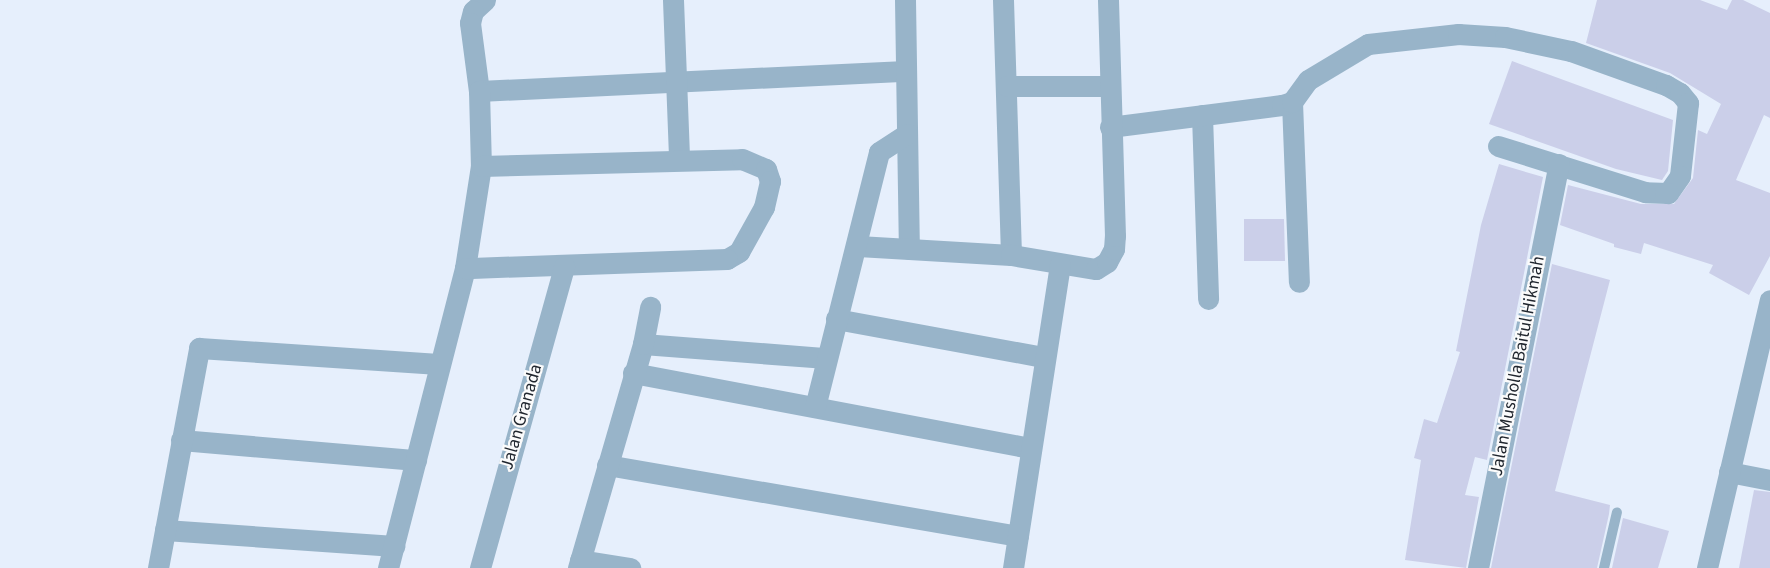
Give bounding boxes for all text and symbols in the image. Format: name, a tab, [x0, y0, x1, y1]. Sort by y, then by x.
street label: Jalan Musholla Baitul Hikmah	[1486, 254, 1550, 478]
street label: Jalan Granada	[497, 362, 547, 472]

